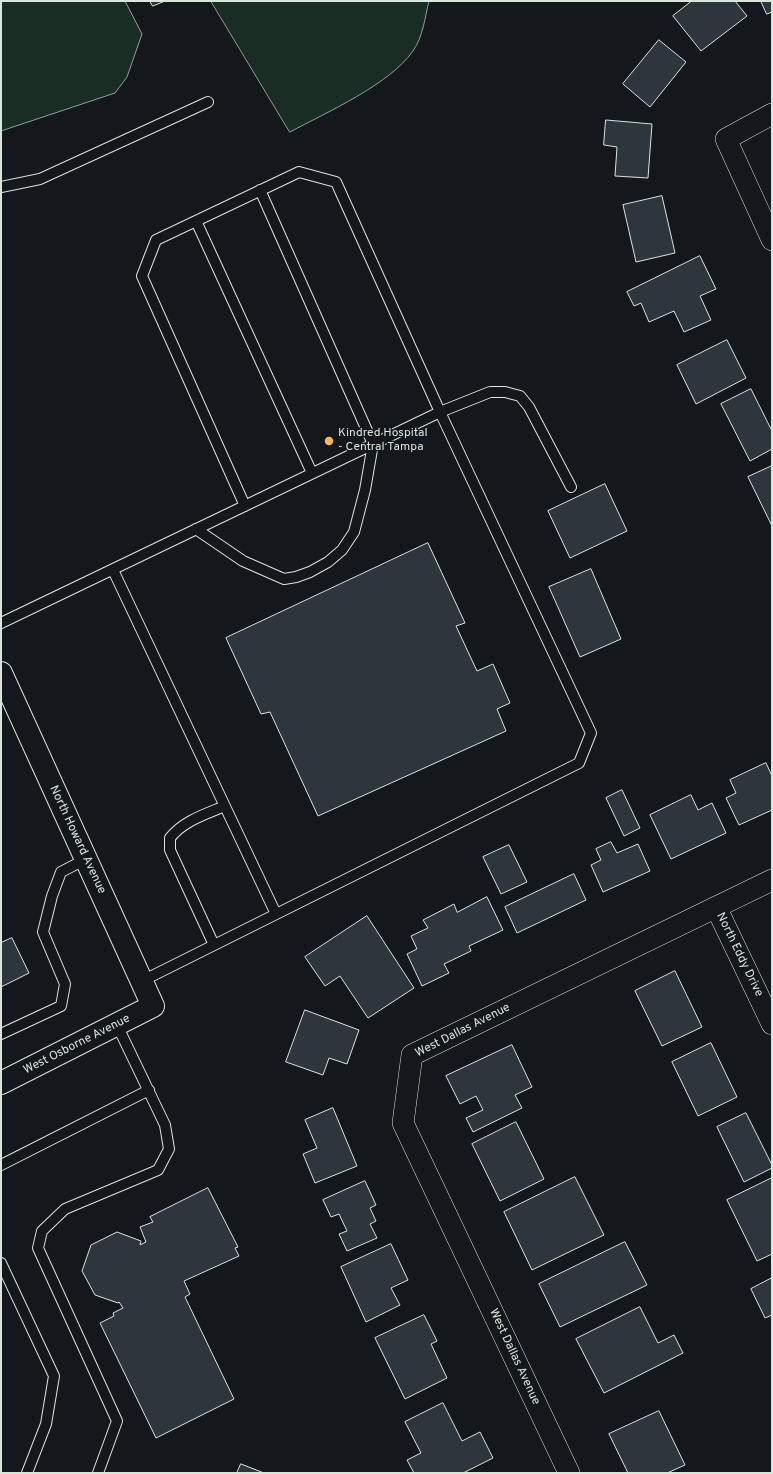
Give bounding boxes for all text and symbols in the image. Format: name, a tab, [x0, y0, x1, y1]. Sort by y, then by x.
place label: Kindred Hospital - Central Tampa	[338, 427, 428, 455]
marker: Kindred Hospital - Central Tampa	[323, 435, 335, 447]
street label: North Howard Avenue	[46, 784, 108, 896]
street label: North Eddy Drive	[712, 911, 766, 999]
street label: West Dallas Avenue	[413, 1001, 513, 1061]
street label: West Osborne Avenue	[21, 1012, 133, 1078]
street label: West Dallas Avenue	[485, 1307, 543, 1407]

